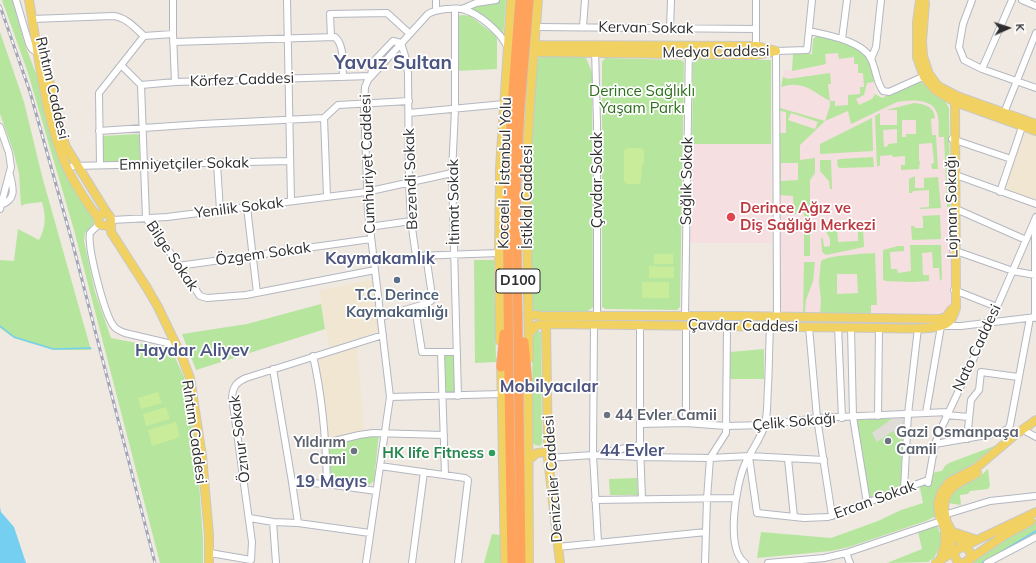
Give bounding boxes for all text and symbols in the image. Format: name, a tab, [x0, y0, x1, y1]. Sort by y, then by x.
north arrow	[988, 8, 1028, 48]
street label: Kervan Sokak	[598, 18, 694, 38]
text: K	[1013, 23, 1027, 31]
street label: Rıhtım Caddesi	[31, 35, 73, 141]
street label: Medya Caddesi	[662, 42, 770, 62]
district label: Yavuz Sultan	[334, 52, 452, 74]
street label: Körfez Caddesi	[189, 69, 295, 91]
park label: Derince Sağlıklı Yaşam Parkı	[589, 82, 695, 117]
street label: Cumhuriyet Caddesi	[357, 94, 379, 234]
street label: Kocaeli - İstanbul Yolu	[495, 97, 515, 249]
street label: Bezendi Sokak	[400, 128, 422, 230]
street label: Çavdar Sokak	[588, 132, 606, 228]
street label: Sağlık Sokak	[677, 137, 697, 225]
street label: İstiklal Caddesi	[518, 145, 536, 249]
street label: Emniyetçiler Sokak	[119, 154, 249, 174]
street label: Lojman Sokağı	[942, 156, 962, 258]
street label: İtimat Sokak	[444, 159, 464, 245]
street label: Yenilik Sokak	[193, 194, 285, 222]
place label: Derince Ağız ve Diş Sağlığı Merkezi	[740, 199, 876, 234]
marker: Derince Ağız ve Diş Sağlığı Merkezi	[725, 211, 737, 223]
street label: Bilge Sokak	[142, 217, 202, 295]
street label: Özgem Sokak	[214, 238, 312, 270]
district label: Kaymakamlık	[325, 249, 435, 269]
road number: D100	[496, 269, 540, 293]
marker: T.C. Derince Kaymakamlığı	[392, 275, 402, 285]
place label: T.C. Derince Kaymakamlığı	[346, 286, 448, 321]
street label: Nato Caddesi	[949, 302, 1005, 394]
street label: Çavdar Caddesi	[688, 316, 798, 336]
district label: Haydar Aliyev	[135, 341, 249, 361]
district label: Mobilyacılar	[500, 377, 598, 397]
street label: Rıhtım Caddesi	[178, 379, 210, 485]
street label: Öznur Sokak	[226, 394, 254, 484]
place label: 44 Evler Camii	[615, 406, 717, 424]
street label: Çelik Sokağı	[751, 409, 837, 435]
marker: 44 Evler Camii	[602, 410, 612, 420]
street label: Denizciler Caddesi	[540, 415, 566, 543]
place label: Gazi Osmanpaşa Camii	[896, 423, 1019, 458]
place label: Yıldırım Cami	[293, 433, 346, 468]
marker: Gazi Osmanpaşa Camii	[883, 436, 893, 446]
district label: 44 Evler	[600, 441, 664, 461]
place label: HK life Fitness	[382, 444, 484, 462]
marker: Yıldırım Cami	[349, 446, 359, 456]
marker: HK life Fitness	[487, 448, 497, 458]
district label: 19 Mayıs	[295, 472, 367, 492]
street label: Ercan Sokak	[832, 477, 918, 523]

